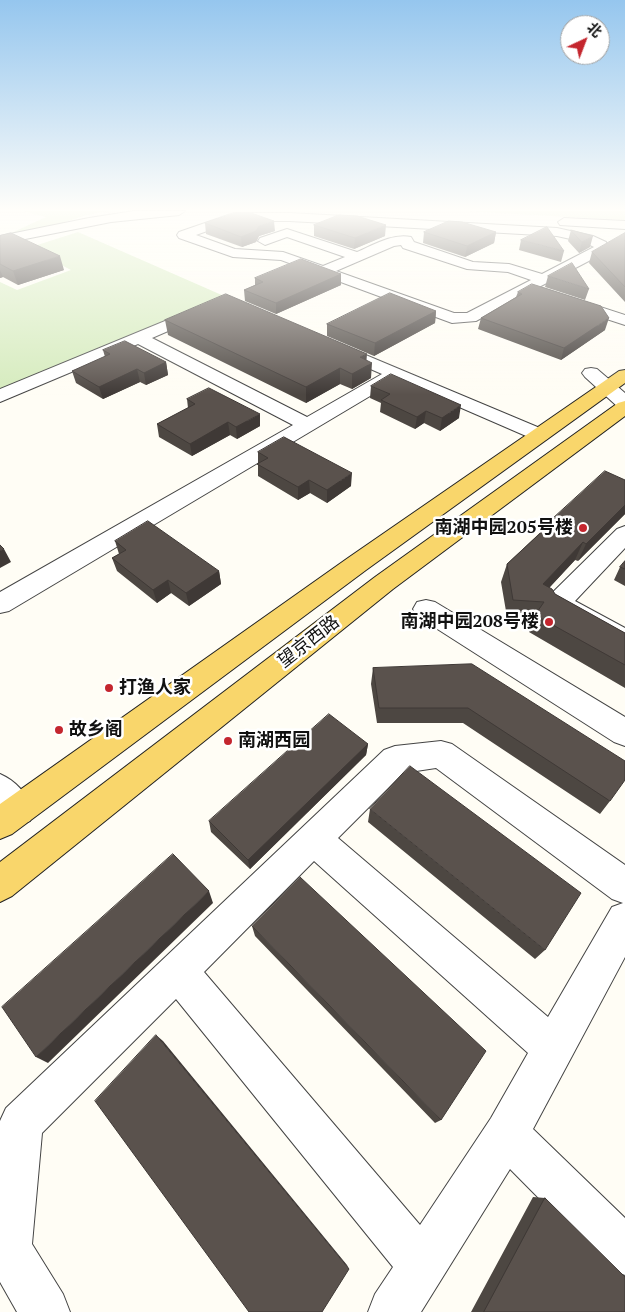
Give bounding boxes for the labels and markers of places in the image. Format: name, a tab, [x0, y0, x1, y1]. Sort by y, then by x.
place label: 南湖中园205号楼	[434, 517, 573, 539]
marker: 南湖中园205号楼	[577, 522, 589, 534]
place label: 南湖中园208号楼	[400, 611, 539, 633]
marker: 南湖中园208号楼	[543, 616, 555, 628]
place label: 打渔人家	[119, 677, 191, 699]
marker: 打渔人家	[103, 682, 115, 694]
place label: 故乡阁	[69, 719, 123, 741]
marker: 故乡阁	[53, 724, 65, 736]
place label: 南湖西园	[238, 730, 310, 752]
marker: 南湖西园	[222, 735, 234, 747]

